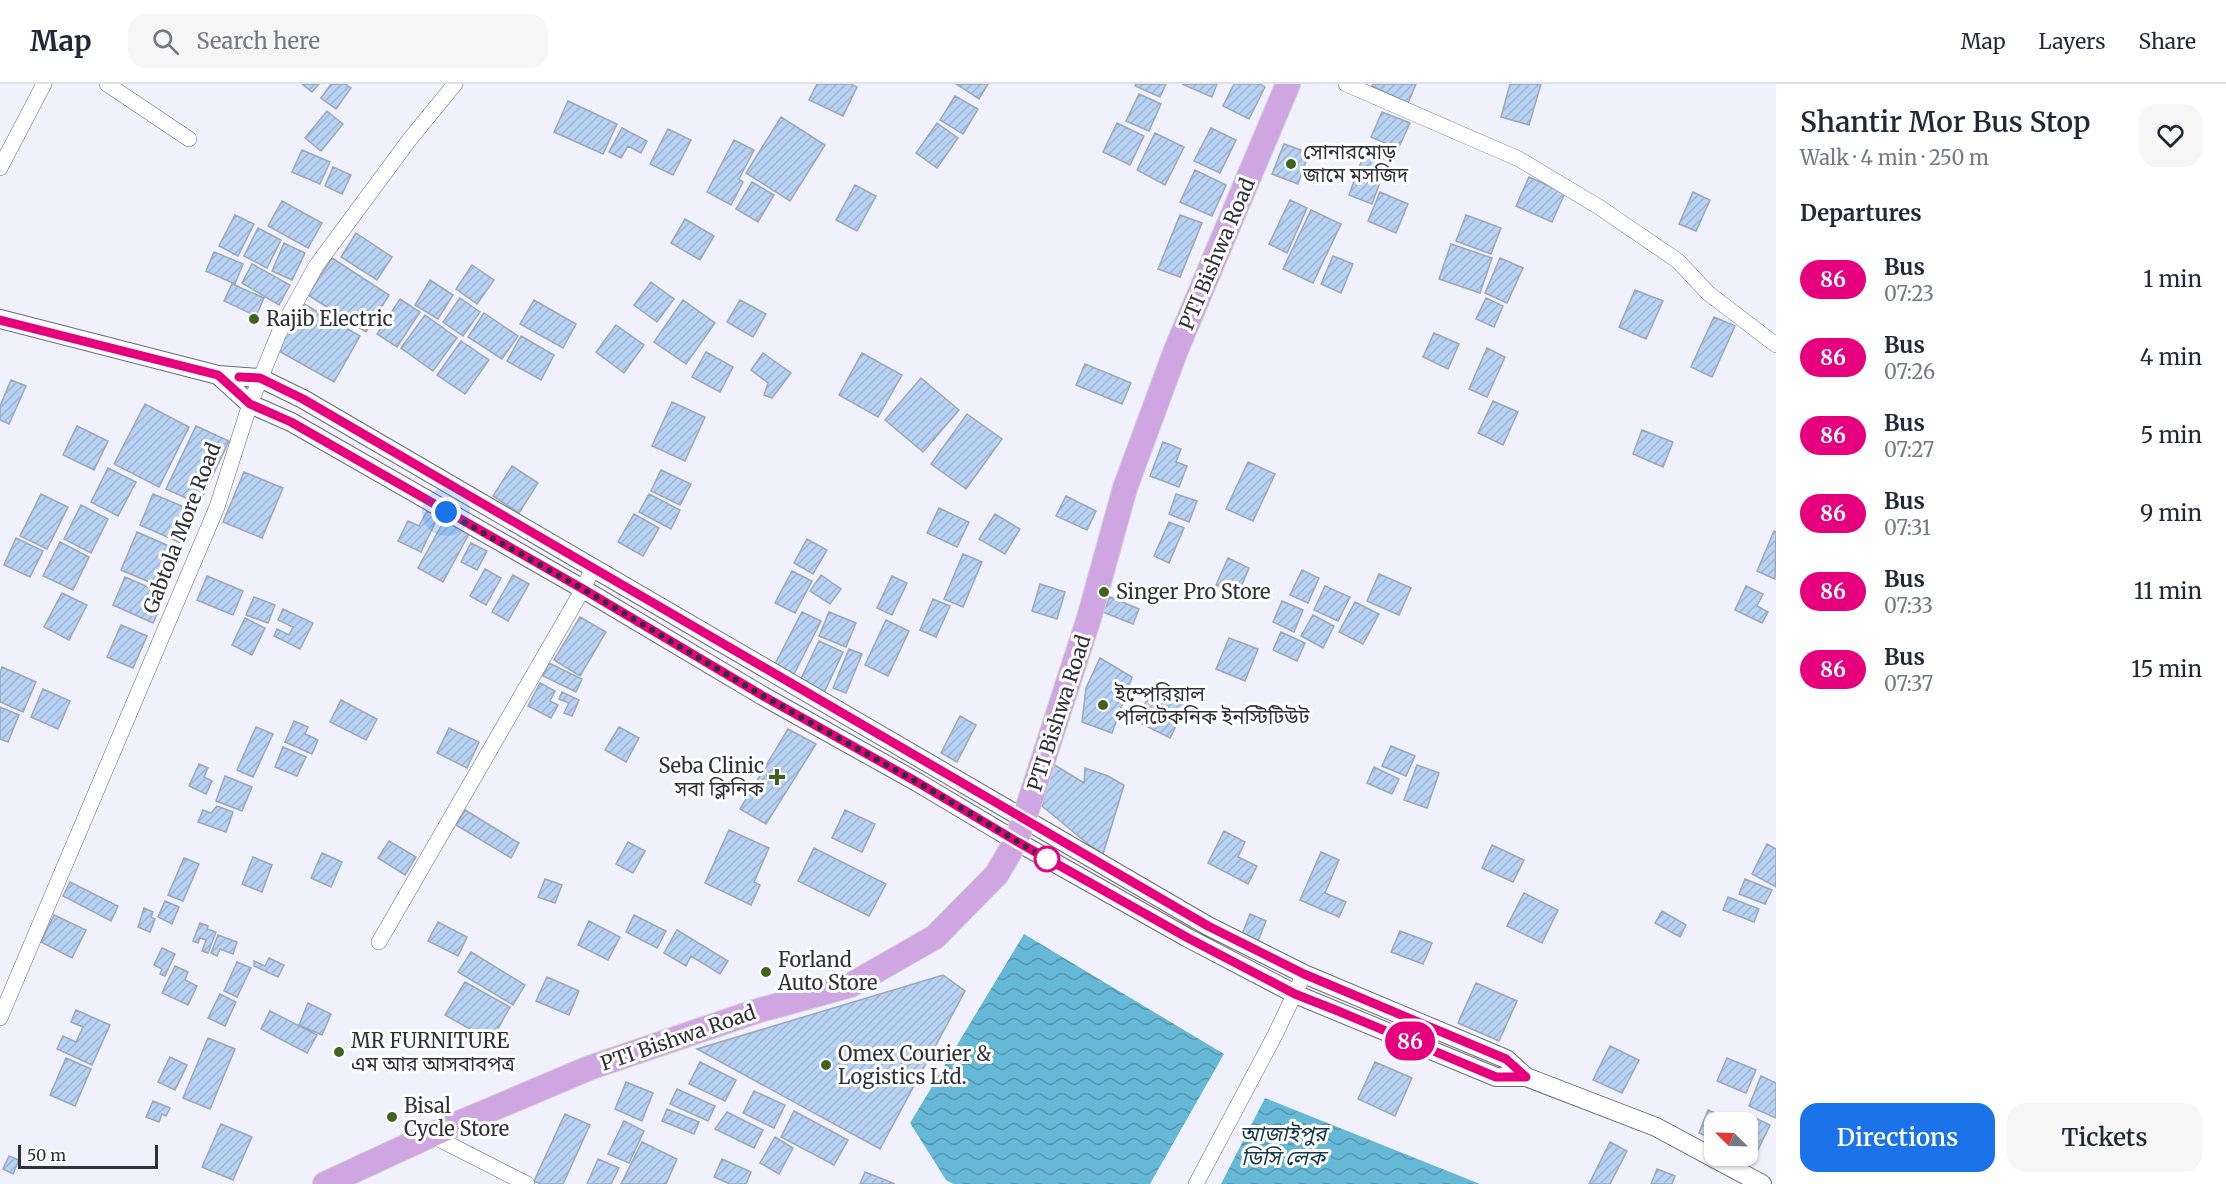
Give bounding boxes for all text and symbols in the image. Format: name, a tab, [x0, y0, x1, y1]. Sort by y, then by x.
search box	[128, 14, 548, 68]
text: Map	[30, 23, 92, 59]
icon: search	[149, 25, 182, 58]
text: Search here	[197, 27, 320, 55]
text: Map	[1961, 28, 2006, 55]
text: Layers	[2039, 28, 2106, 55]
text: Share	[2139, 28, 2196, 55]
text: Shantir Mor Bus Stop	[1800, 104, 2090, 140]
button: heart	[2139, 104, 2202, 167]
place label: সোনারমোড় জামে মসজিদ	[1302, 139, 1409, 187]
text: Walk · 4 min · 250 m	[1800, 145, 1989, 170]
marker: সোনারমোড় জামে মসজিদ	[1284, 157, 1298, 171]
street label: PTI Bishwa Road	[1173, 174, 1260, 334]
text: Departures	[1800, 199, 1922, 227]
text: Bus	[1884, 253, 1925, 281]
text: 1 min	[2143, 265, 2202, 293]
text: 86	[1820, 266, 1846, 293]
text: 07:23	[1884, 281, 1934, 306]
place label: Rajib Electric	[266, 306, 393, 331]
marker: Rajib Electric	[247, 312, 261, 326]
text: Bus	[1884, 331, 1925, 359]
text: 4 min	[2140, 343, 2202, 371]
text: 86	[1820, 344, 1846, 371]
text: 07:26	[1884, 359, 1935, 384]
text: Bus	[1884, 409, 1925, 437]
text: 5 min	[2140, 421, 2202, 449]
text: 86	[1820, 422, 1846, 449]
text: 07:27	[1884, 437, 1934, 462]
street label: Gabtola More Road	[137, 439, 226, 617]
text: Bus	[1884, 487, 1925, 515]
your location	[431, 497, 461, 527]
text: 9 min	[2140, 499, 2202, 527]
text: 86	[1820, 500, 1846, 527]
text: 07:31	[1884, 515, 1931, 540]
text: Bus	[1884, 565, 1925, 593]
text: 11 min	[2134, 577, 2202, 605]
text: 86	[1820, 578, 1846, 605]
place label: Singer Pro Store	[1116, 579, 1271, 604]
marker: Singer Pro Store	[1097, 585, 1111, 599]
text: 07:33	[1884, 593, 1933, 618]
street label: PTI Bishwa Road	[1022, 632, 1096, 794]
text: Bus	[1884, 643, 1925, 671]
text: 15 min	[2131, 655, 2202, 683]
text: 86	[1820, 656, 1846, 683]
text: 07:37	[1884, 671, 1933, 696]
place label: ইম্পেরিয়াল পলিটেকনিক ইনস্টিটিউট	[1114, 681, 1310, 729]
marker: ইম্পেরিয়াল পলিটেকনিক ইনস্টিটিউট	[1096, 698, 1110, 712]
place label: Seba Clinic সবা ক্লিনিক	[658, 753, 765, 801]
marker: Seba Clinic সবা ক্লিনিক	[768, 768, 786, 786]
unlabelled marker	[1034, 846, 1060, 872]
place label: Forland Auto Store	[777, 947, 877, 995]
marker: Forland Auto Store	[759, 965, 773, 979]
street label: PTI Bishwa Road	[597, 999, 759, 1076]
line badge: 86	[1383, 1022, 1437, 1060]
place label: MR FURNITURE এম আর আসবাবপত্র	[351, 1028, 516, 1076]
text: 86	[1397, 1028, 1423, 1055]
place label: Omex Courier & Logistics Ltd.	[838, 1041, 991, 1089]
marker: MR FURNITURE এম আর আসবাবপত্র	[332, 1045, 346, 1059]
marker: Omex Courier & Logistics Ltd.	[819, 1058, 833, 1072]
place label: Bisal Cycle Store	[404, 1093, 509, 1141]
button: Directions	[1800, 1103, 1995, 1172]
button: Tickets	[2007, 1103, 2202, 1172]
marker: Bisal Cycle Store	[385, 1110, 399, 1124]
north arrow	[1704, 1112, 1758, 1166]
map controls	[1704, 1112, 1758, 1166]
water label: আজাইপুর ডিসি লেক	[1240, 1120, 1330, 1171]
scale bar	[18, 1142, 158, 1170]
text: 50 m	[27, 1145, 66, 1165]

